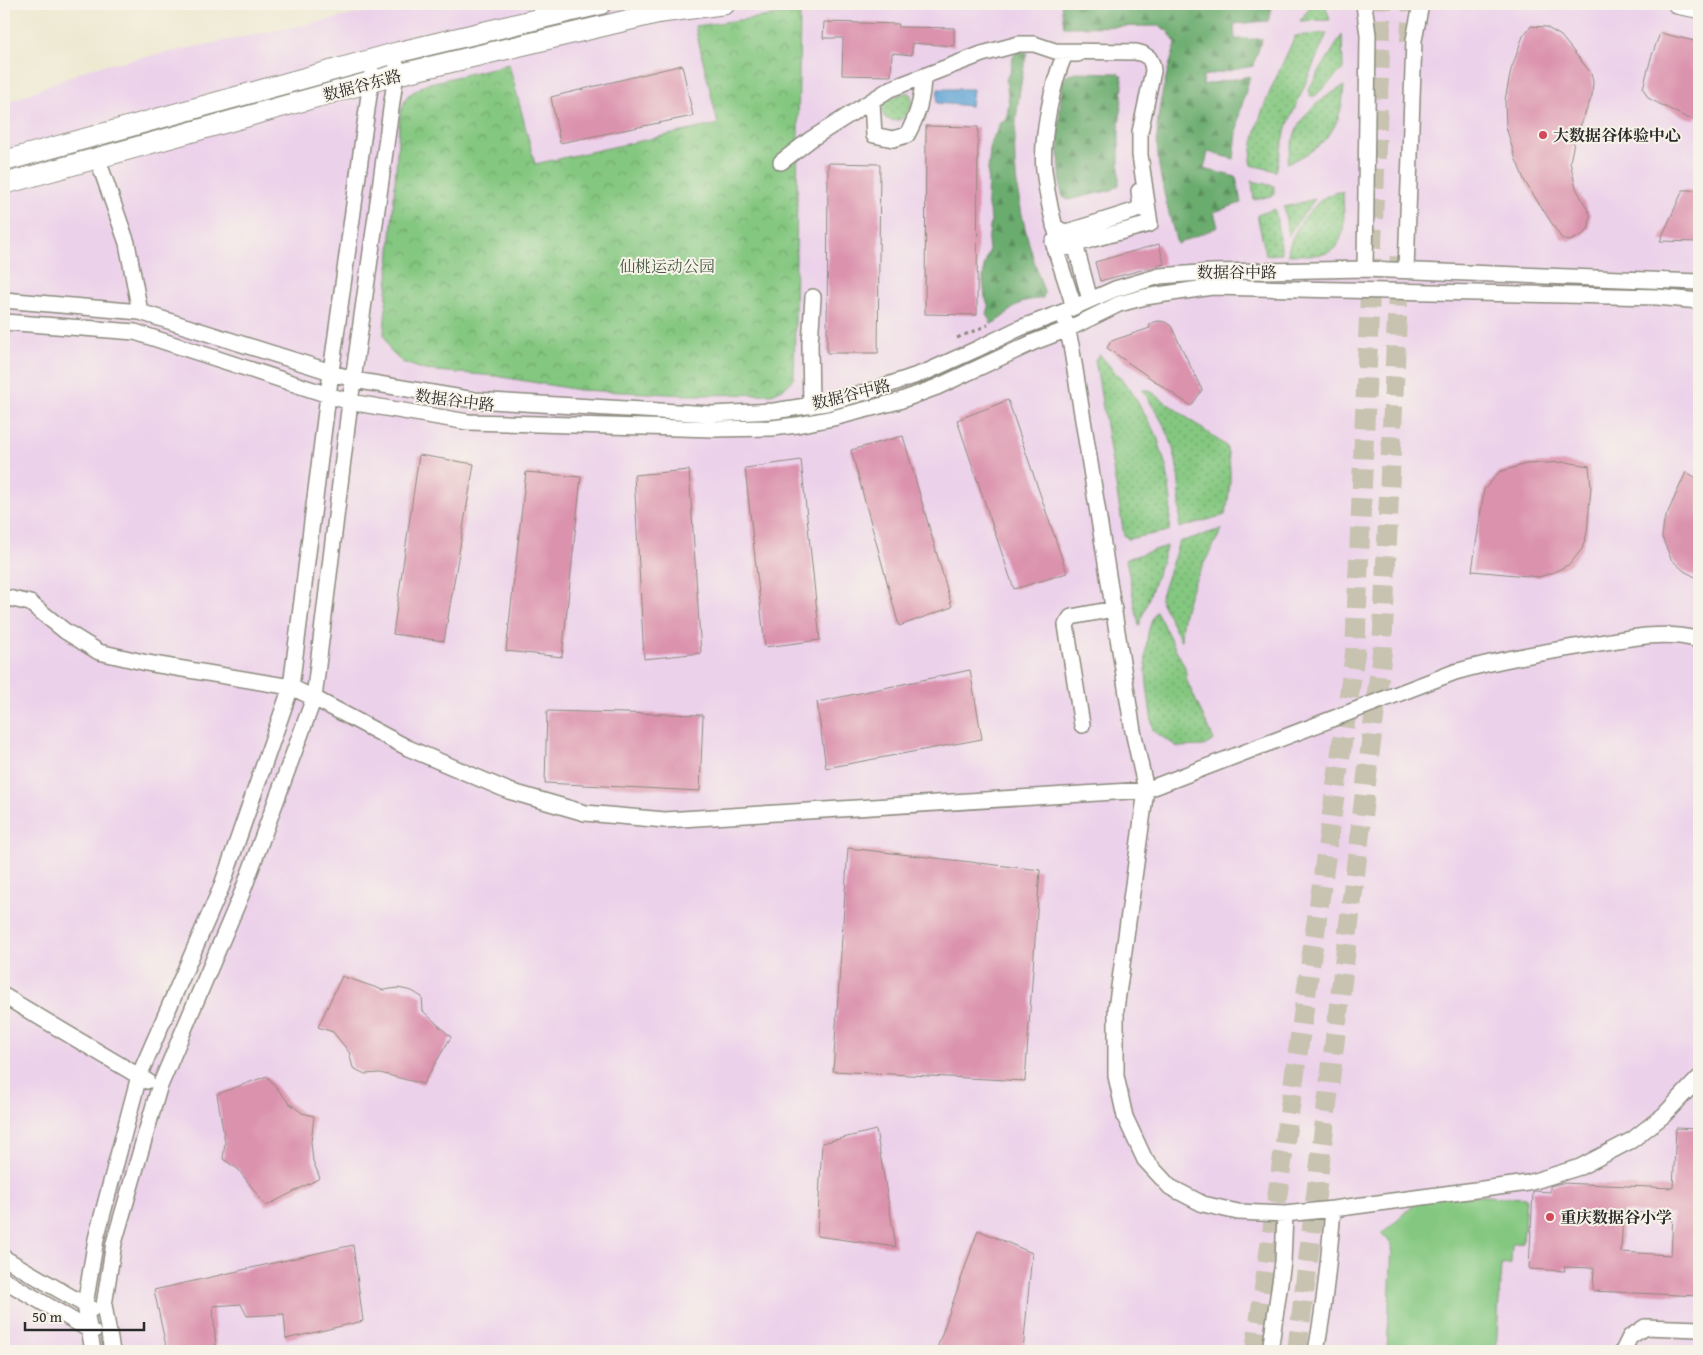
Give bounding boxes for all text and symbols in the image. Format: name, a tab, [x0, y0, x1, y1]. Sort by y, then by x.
street label: 数据谷东路	[320, 63, 404, 107]
place label: 大数据谷体验中心	[1553, 123, 1681, 147]
marker: 大数据谷体验中心	[1537, 129, 1549, 141]
park label: 仙桃运动公园	[619, 254, 715, 278]
street label: 数据谷中路	[1197, 260, 1277, 284]
street label: 数据谷中路	[809, 373, 893, 415]
street label: 数据谷中路	[414, 383, 496, 417]
place label: 重庆数据谷小学	[1560, 1205, 1672, 1229]
marker: 重庆数据谷小学	[1544, 1211, 1556, 1223]
scale bar	[25, 1300, 144, 1332]
text: 50 m	[32, 1306, 63, 1327]

